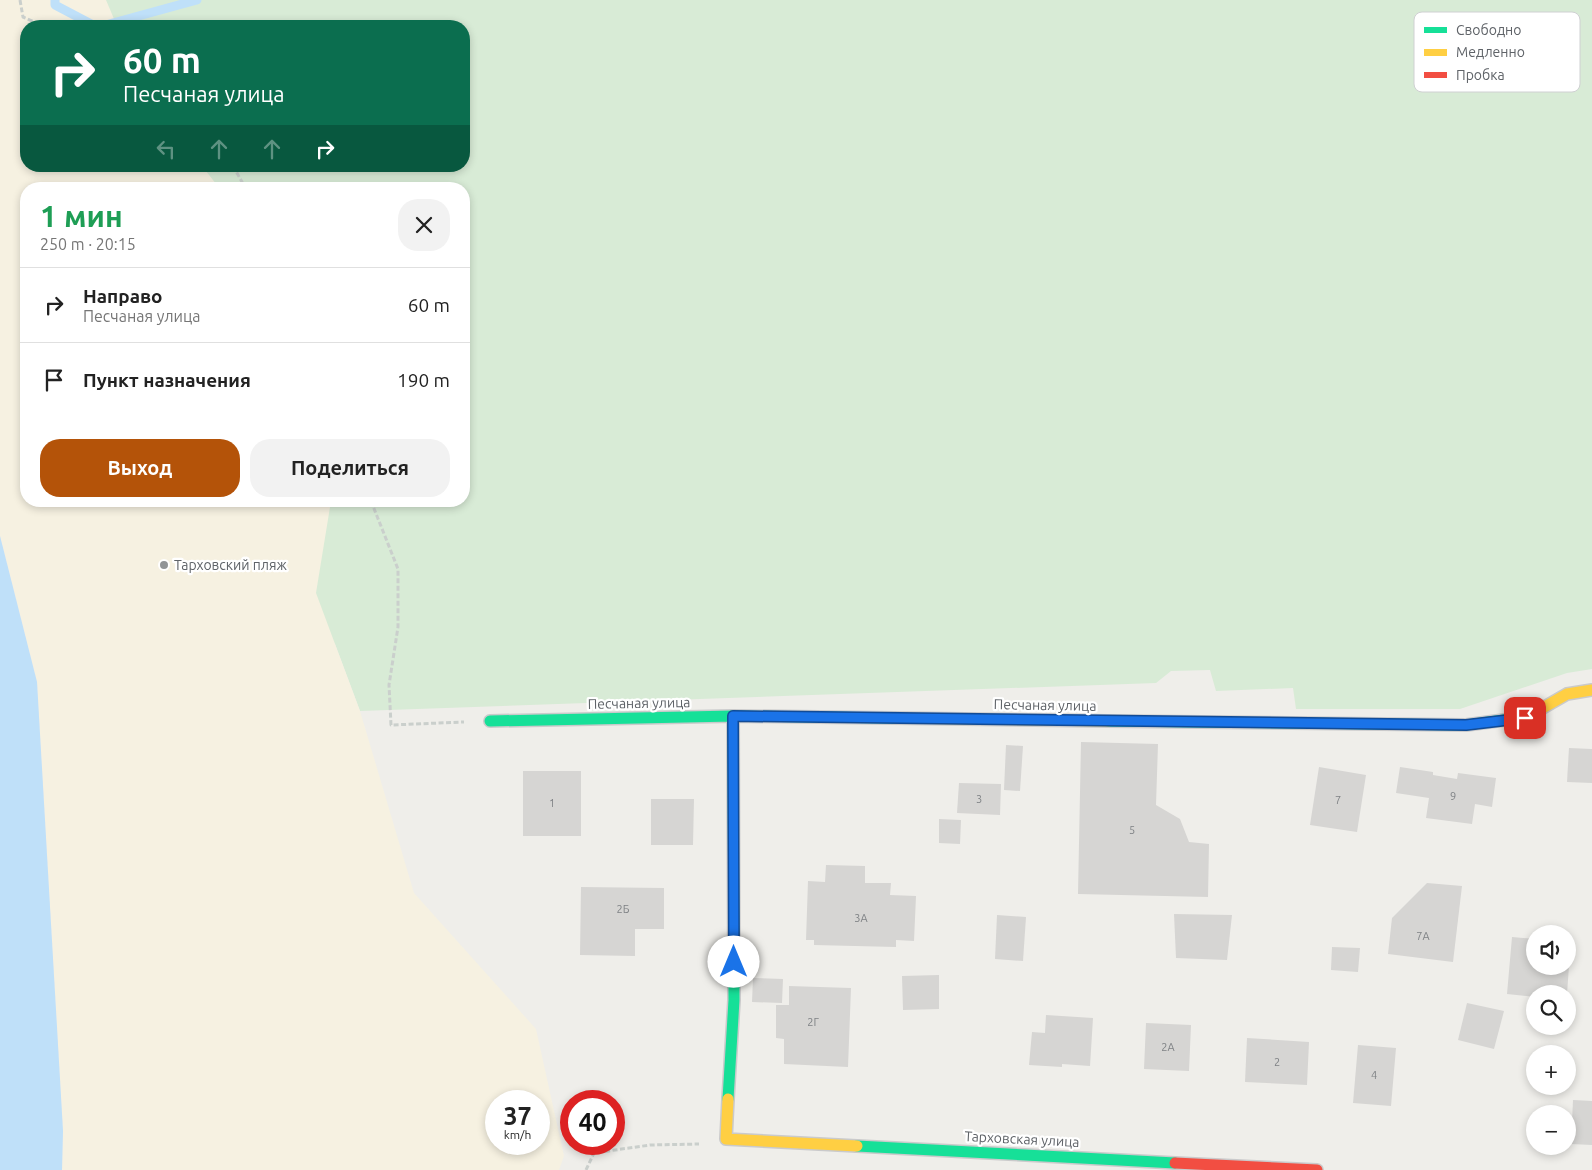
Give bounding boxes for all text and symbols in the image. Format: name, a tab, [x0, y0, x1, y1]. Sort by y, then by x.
legend	[1414, 12, 1580, 92]
text: Свободно	[1456, 22, 1521, 38]
icon: right	[40, 40, 105, 105]
text: 60 m	[123, 40, 201, 80]
text: Медленно	[1456, 44, 1525, 60]
text: Пробка	[1456, 67, 1505, 83]
text: Песчаная улица	[123, 81, 285, 106]
icon: left	[152, 135, 180, 163]
icon: ahead	[205, 135, 233, 163]
icon: ahead	[258, 135, 286, 163]
icon: right	[311, 135, 339, 163]
text: 1 мин	[40, 199, 123, 233]
button: close	[398, 199, 450, 251]
text: 250 m · 20:15	[40, 235, 136, 253]
text: Направо	[83, 285, 163, 307]
icon: right	[40, 291, 68, 319]
text: 60 m	[408, 294, 450, 316]
text: Песчаная улица	[83, 307, 201, 325]
icon: arrive	[40, 366, 68, 394]
text: Пункт назначения	[83, 369, 251, 391]
text: 190 m	[397, 369, 450, 391]
button: Выход	[40, 439, 240, 497]
button: Поделиться	[250, 439, 450, 497]
place label: Тарховский пляж	[174, 557, 288, 573]
marker: Тарховский пляж	[158, 559, 170, 571]
street label: Песчаная улица	[587, 694, 691, 712]
street label: Песчаная улица	[993, 696, 1097, 714]
pin	[1504, 697, 1546, 739]
icon: arrive	[1511, 704, 1539, 732]
house number: 9	[1450, 790, 1456, 802]
house number: 3	[976, 793, 982, 805]
house number: 7	[1335, 794, 1341, 806]
house number: 1	[549, 797, 555, 809]
house number: 5	[1129, 824, 1135, 836]
house number: 2Б	[617, 903, 630, 915]
house number: 3А	[854, 912, 869, 924]
map controls	[1526, 925, 1576, 1155]
button: sound	[1526, 925, 1576, 975]
house number: 7А	[1416, 930, 1431, 942]
position arrow	[707, 935, 759, 987]
button: search	[1526, 985, 1576, 1035]
house number: 2Г	[807, 1016, 819, 1028]
house number: 2А	[1161, 1041, 1176, 1053]
button: +	[1526, 1045, 1576, 1095]
house number: 2	[1274, 1056, 1280, 1068]
house number: 4	[1371, 1069, 1377, 1081]
speed limit sign: 40	[560, 1090, 625, 1155]
text: 37	[503, 1102, 532, 1130]
button: −	[1526, 1105, 1576, 1155]
text: km/h	[504, 1128, 531, 1141]
street label: Тарховская улица	[964, 1128, 1080, 1150]

